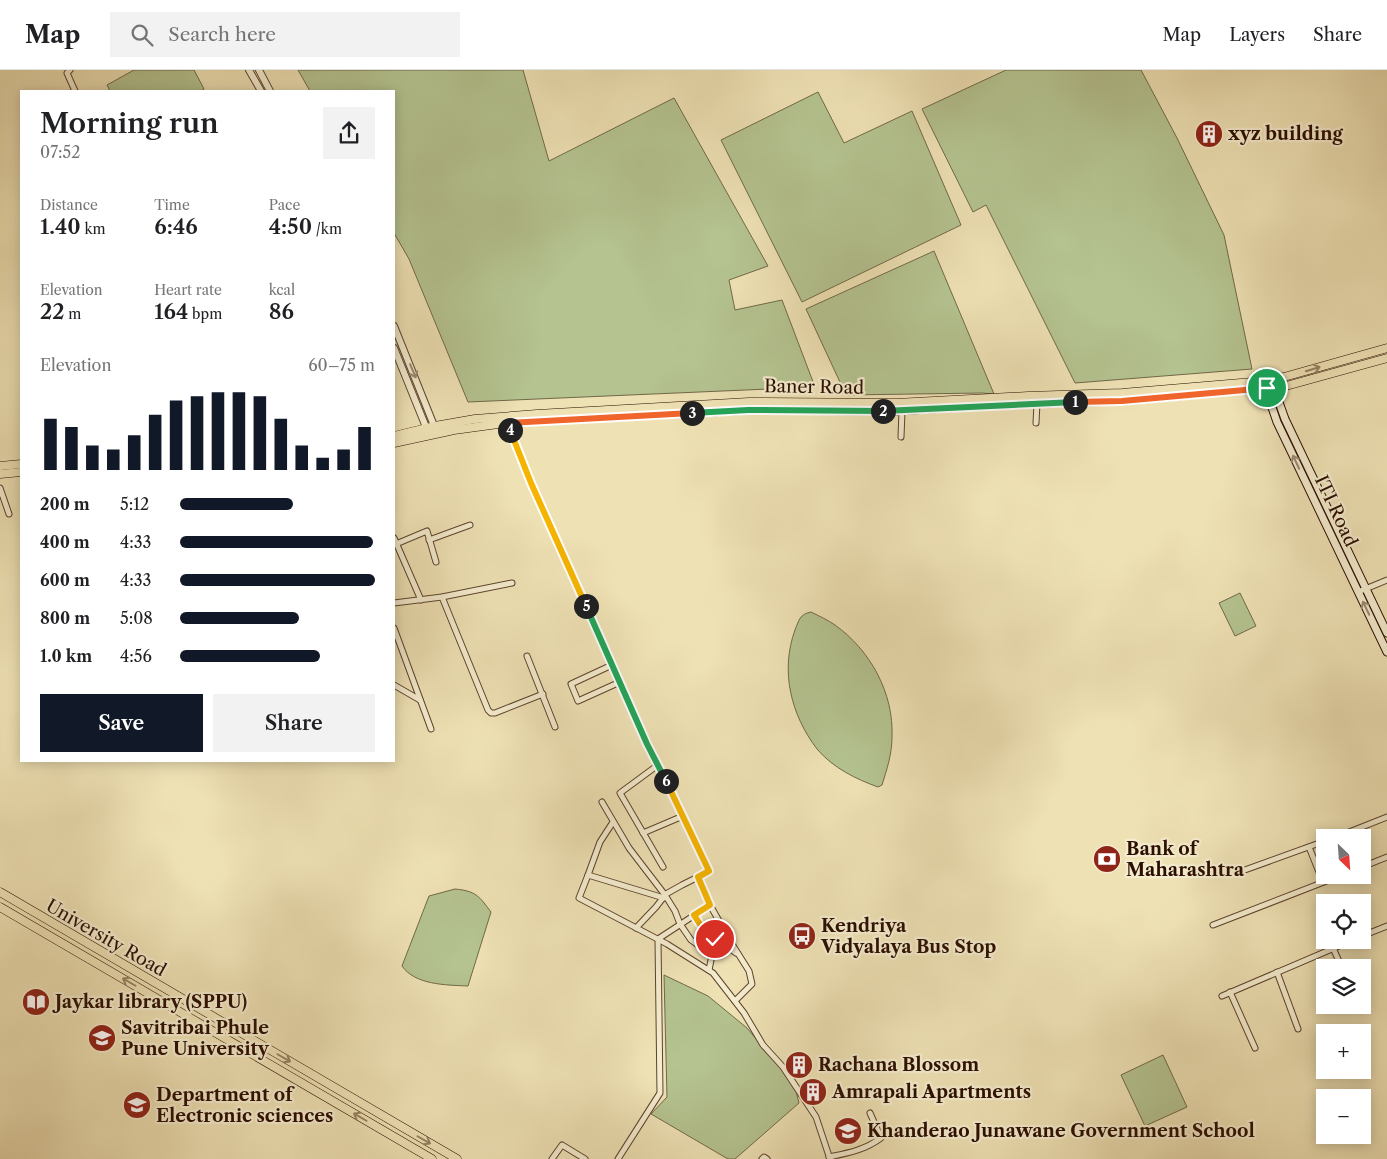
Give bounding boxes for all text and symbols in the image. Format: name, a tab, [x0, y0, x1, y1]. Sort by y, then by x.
search box	[110, 12, 460, 57]
text: Map	[25, 20, 80, 49]
icon: search	[128, 21, 156, 49]
text: Search here	[168, 23, 276, 46]
text: Map	[1163, 24, 1201, 46]
text: Layers	[1229, 24, 1285, 46]
text: Share	[1313, 24, 1362, 46]
text: Morning run	[40, 106, 219, 140]
button: share	[323, 107, 375, 159]
building icon: xyz building	[1194, 119, 1224, 149]
place label: xyz building	[1228, 123, 1343, 145]
text: 07:52	[40, 142, 80, 162]
text: Distance	[40, 196, 98, 214]
text: Time	[154, 196, 190, 214]
text: Pace	[269, 196, 300, 214]
text: 1.40	[40, 214, 81, 239]
text: 6:46	[154, 214, 198, 239]
text: 4:50	[269, 214, 312, 239]
text: km	[81, 220, 106, 238]
text: /km	[312, 220, 342, 238]
text: Elevation	[40, 281, 103, 299]
text: Heart rate	[154, 281, 222, 299]
text: kcal	[269, 281, 295, 299]
text: 22	[40, 299, 65, 324]
text: 164	[154, 299, 188, 324]
text: 86	[269, 299, 294, 324]
text: m	[65, 305, 81, 323]
text: bpm	[188, 305, 222, 323]
text: Elevation	[40, 355, 111, 375]
text: 60–75 m	[308, 355, 375, 375]
one-way arrow	[409, 363, 418, 378]
one-way arrow	[1305, 363, 1321, 373]
pin	[1246, 367, 1288, 409]
icon: arrive	[1253, 374, 1281, 402]
street label: Baner Road	[764, 375, 864, 399]
pin: 1	[1062, 390, 1088, 414]
text: 1	[1072, 393, 1079, 411]
pin: 2	[870, 398, 896, 424]
pin: 3	[680, 400, 704, 426]
text: 2	[879, 402, 888, 420]
text: 3	[689, 404, 696, 422]
pin: 4	[498, 418, 522, 442]
text: 4	[506, 421, 515, 439]
one-way arrow	[1290, 455, 1300, 470]
street label: ITI Road	[1310, 472, 1362, 550]
text: 200 m	[40, 494, 90, 514]
text: 5:12	[120, 494, 149, 514]
text: 400 m	[40, 532, 90, 552]
text: 4:33	[120, 532, 151, 552]
text: 600 m	[40, 570, 90, 590]
text: 4:33	[120, 570, 151, 590]
pin: 5	[574, 594, 598, 618]
text: 5	[583, 597, 590, 615]
one-way arrow	[1361, 601, 1370, 616]
text: 800 m	[40, 608, 90, 628]
text: 5:08	[120, 608, 153, 628]
text: 1.0 km	[40, 646, 92, 666]
text: 4:56	[120, 646, 152, 666]
button: Save	[40, 694, 203, 752]
button: Share	[213, 694, 375, 752]
pin: 6	[654, 768, 678, 794]
text: 6	[662, 772, 671, 790]
north arrow	[1316, 829, 1371, 884]
map controls	[1316, 829, 1371, 1144]
place label: Bank of Maharashtra	[1126, 838, 1245, 881]
bank icon: Bank of Maharashtra	[1092, 844, 1122, 874]
button: locate	[1316, 894, 1371, 949]
street label: University Road	[42, 895, 170, 981]
place label: Kendriya Vidyalaya Bus Stop	[820, 915, 996, 958]
pin	[694, 918, 736, 960]
bus stop icon: Kendriya Vidyalaya Bus Stop	[787, 921, 817, 951]
icon: check	[701, 925, 729, 953]
button: layers	[1316, 959, 1371, 1014]
one-way arrow	[122, 976, 136, 986]
library icon: Jaykar library (SPPU)	[21, 987, 51, 1017]
place label: Jaykar library (SPPU)	[52, 991, 247, 1013]
place label: Savitribai Phule Pune University	[121, 1017, 270, 1060]
school or university icon: Savitribai Phule Pune University	[87, 1023, 117, 1053]
button: +	[1316, 1024, 1371, 1079]
building icon: Rachana Blossom	[784, 1050, 814, 1080]
one-way arrow	[276, 1054, 291, 1063]
place label: Rachana Blossom	[818, 1054, 979, 1076]
building icon: Amrapali Apartments	[798, 1077, 828, 1107]
place label: Amrapali Apartments	[831, 1081, 1031, 1103]
place label: Department of Electronic sciences	[156, 1084, 333, 1127]
button: −	[1316, 1089, 1371, 1144]
school or university icon: Department of Electronic sciences	[122, 1090, 152, 1120]
one-way arrow	[353, 1111, 367, 1121]
school or university icon: Khanderao Junawane Government School	[833, 1116, 863, 1146]
place label: Khanderao Junawane Government School	[867, 1120, 1255, 1142]
one-way arrow	[417, 1135, 432, 1145]

